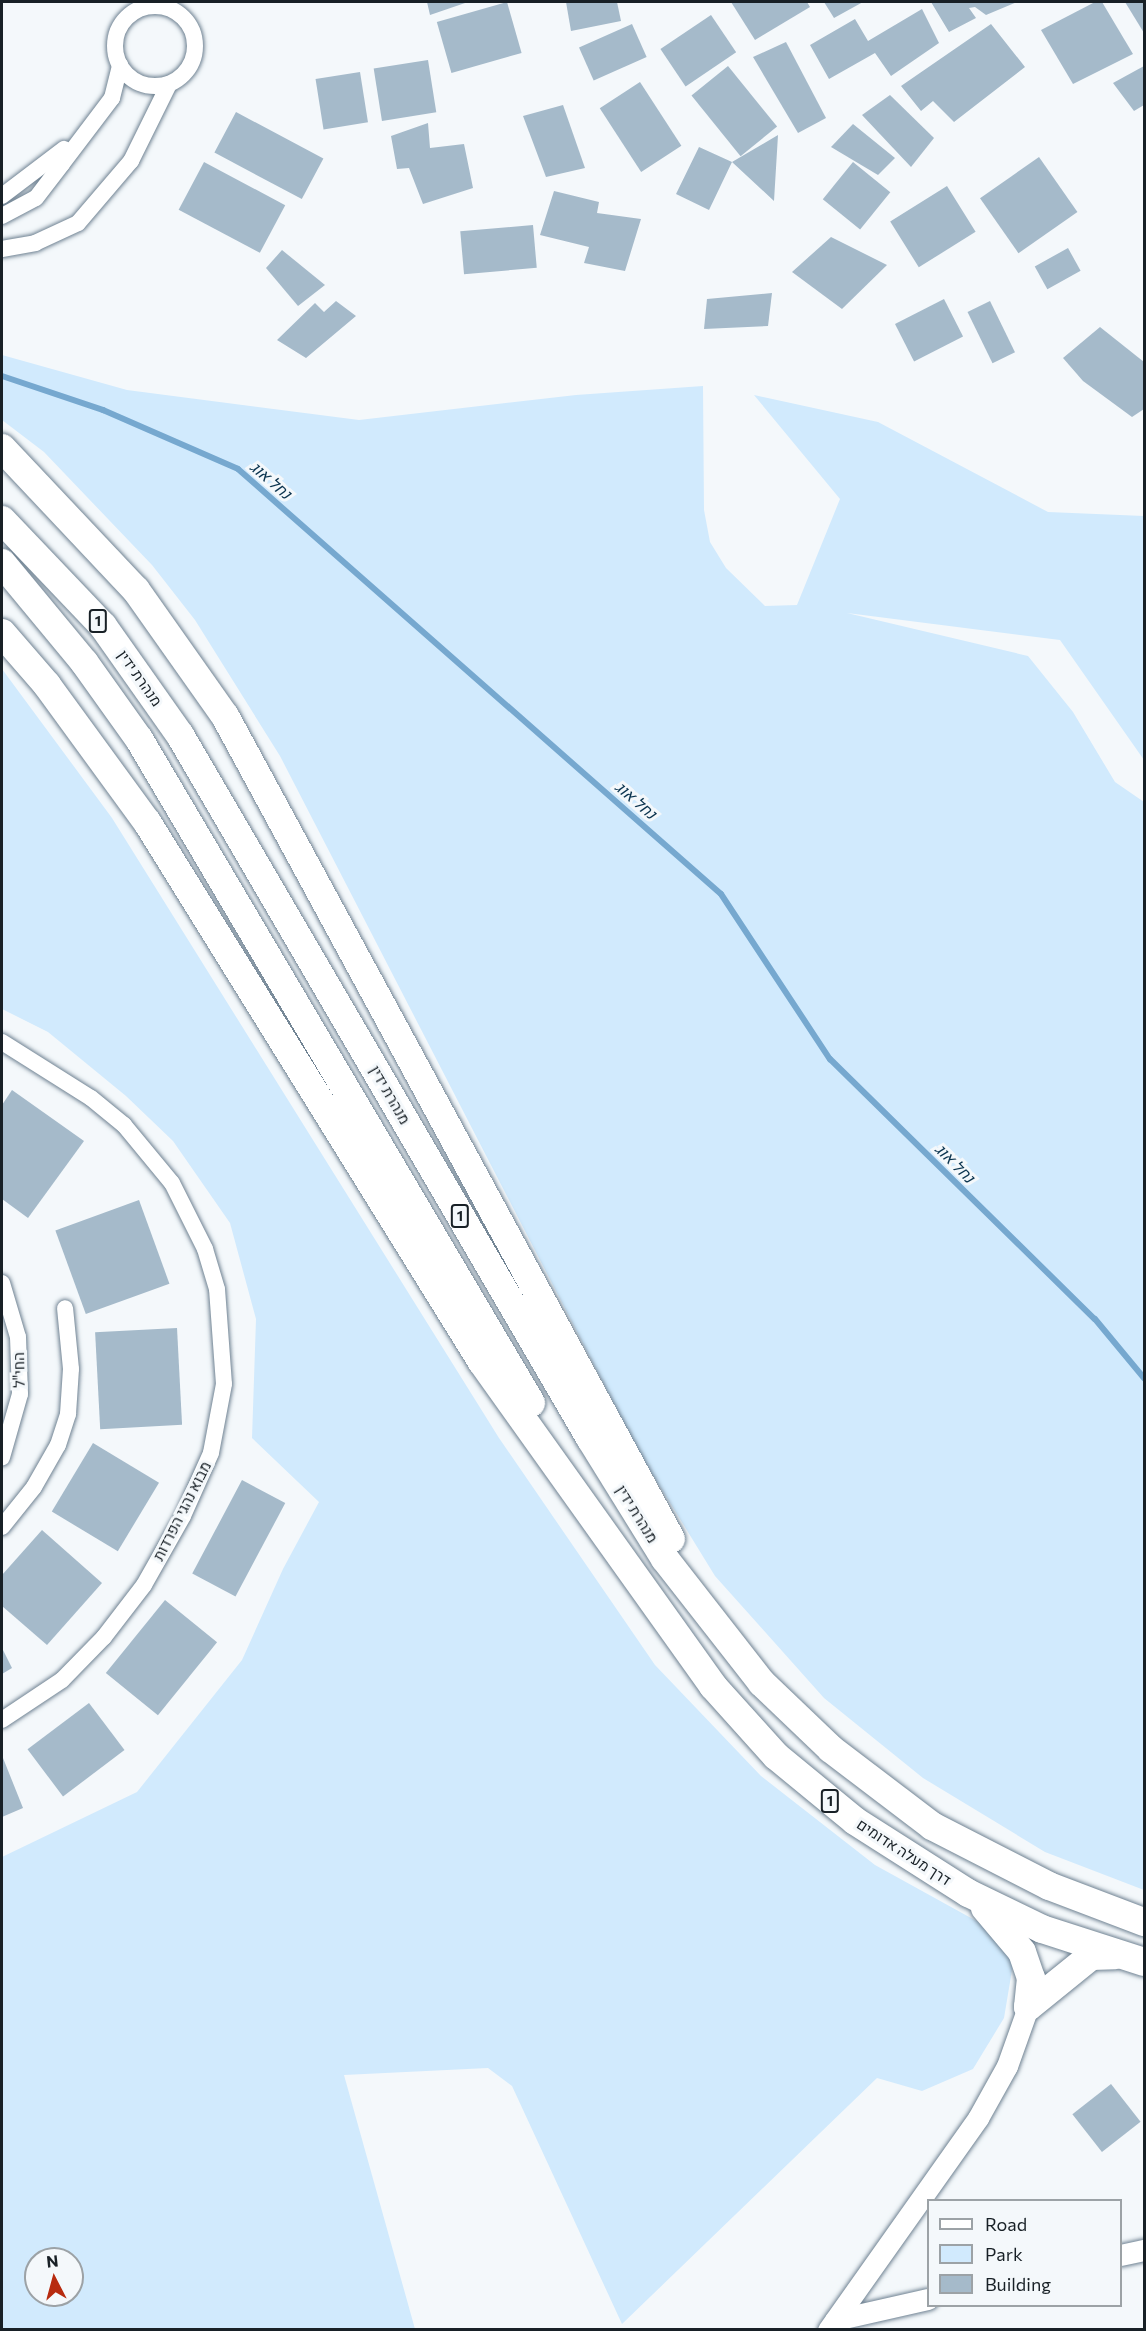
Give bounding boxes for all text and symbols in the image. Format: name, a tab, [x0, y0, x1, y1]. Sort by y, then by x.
water label: נחל אוג	[247, 457, 295, 503]
road number: 1	[88, 610, 108, 632]
street label: מנהרת ידין	[114, 646, 166, 710]
water label: נחל אוג	[612, 777, 660, 823]
street label: מנהרת ידין	[366, 1063, 414, 1127]
water label: נחל אוג	[931, 1139, 979, 1187]
road number: 1	[450, 1205, 470, 1227]
street label: החי"ל	[10, 1352, 28, 1388]
street label: מבוא נהגי הפרדות	[149, 1458, 215, 1564]
street label: מנהרת ידין	[612, 1482, 662, 1546]
road number: 1	[820, 1790, 840, 1812]
street label: דרך מעלה אדומים	[854, 1815, 954, 1889]
legend	[927, 2199, 1122, 2307]
text: Road	[985, 2213, 1027, 2235]
text: Park	[985, 2243, 1023, 2265]
north arrow	[24, 2247, 84, 2307]
text: N	[45, 2251, 59, 2271]
text: Building	[985, 2273, 1051, 2295]

